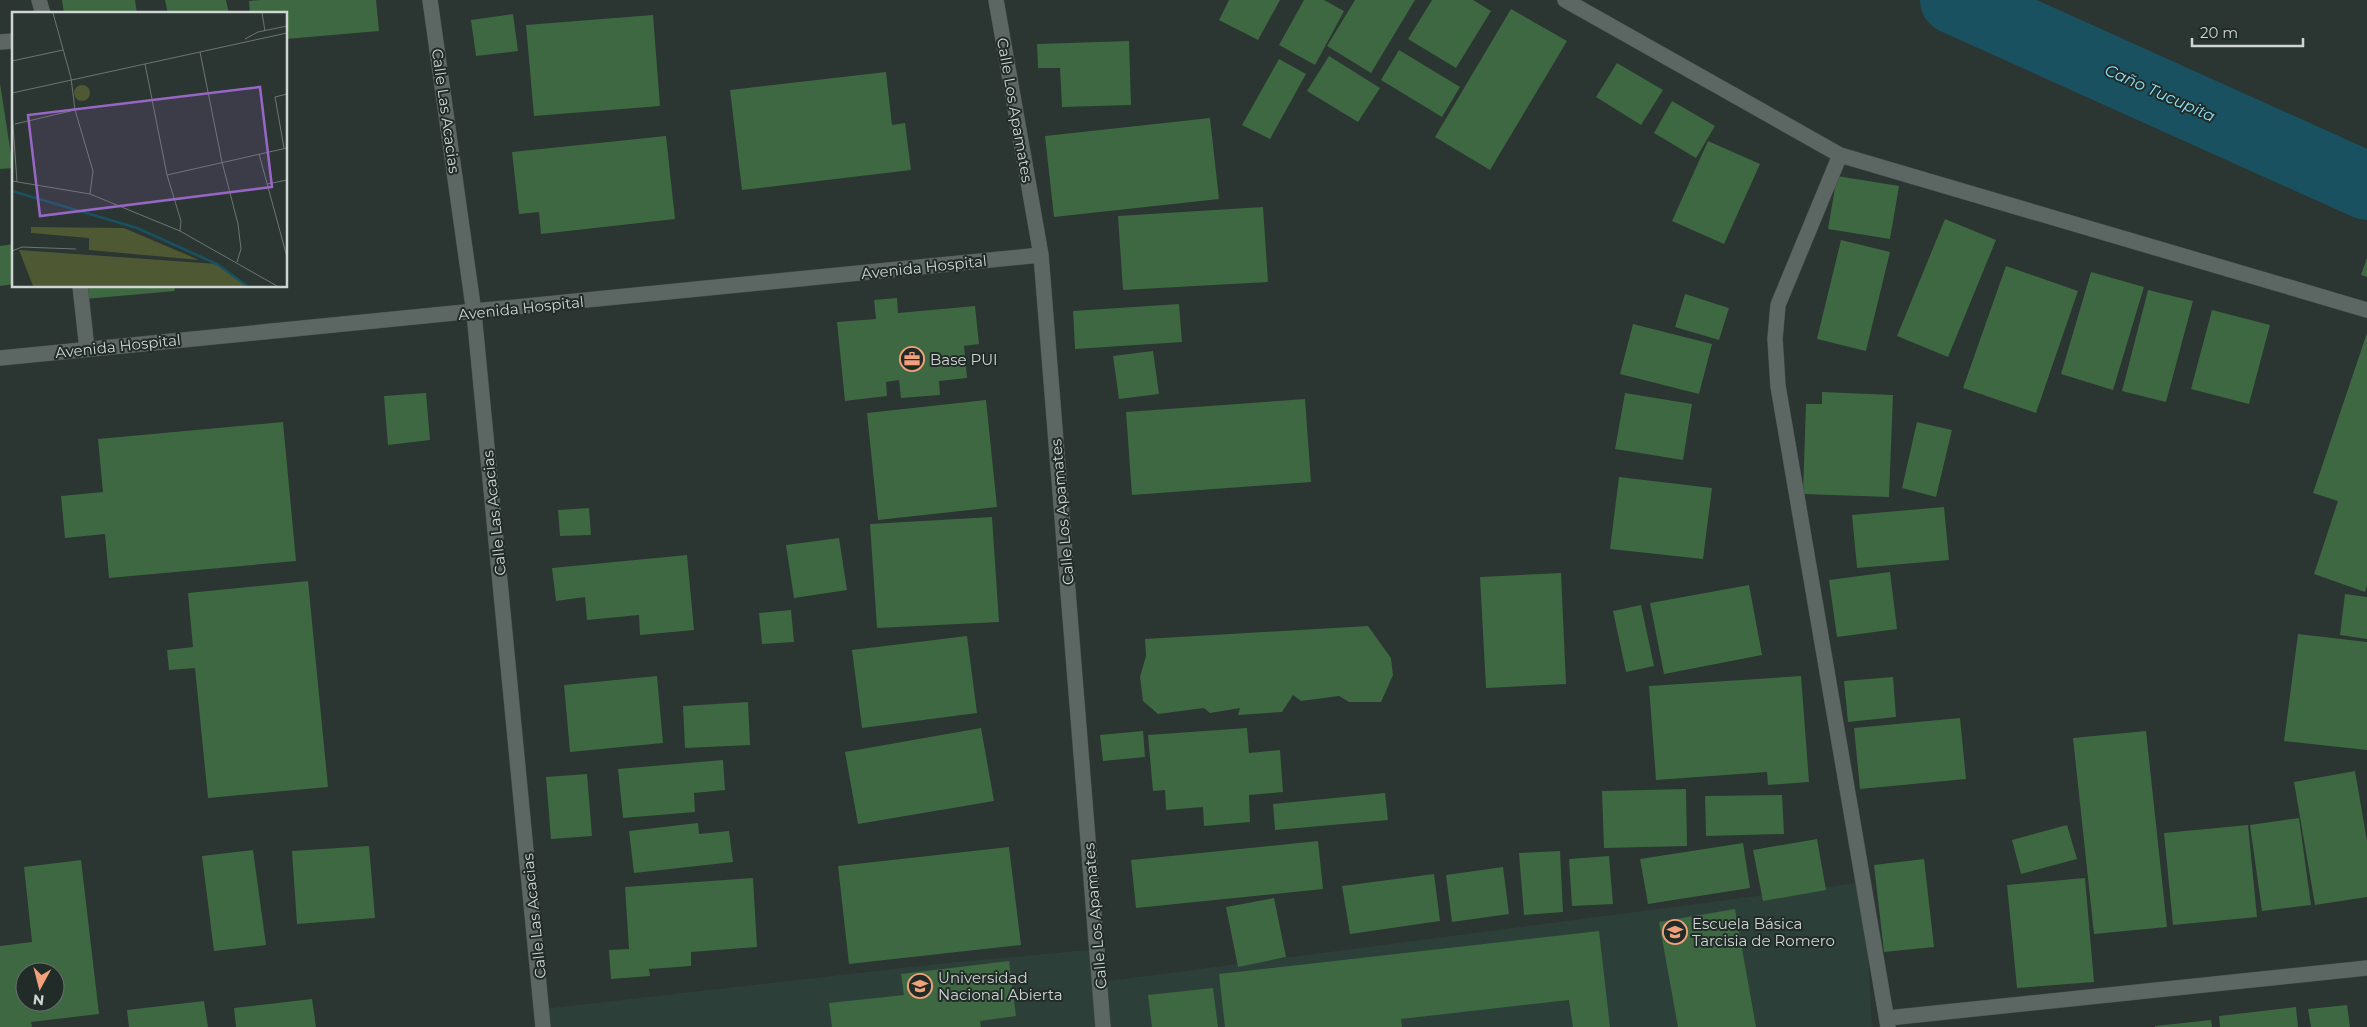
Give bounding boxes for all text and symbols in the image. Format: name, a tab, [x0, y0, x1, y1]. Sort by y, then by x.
inset map	[12, 12, 288, 288]
scale bar	[2192, 15, 2303, 47]
text: 20 m	[2200, 23, 2238, 42]
street label: Calle Los Apamates	[993, 36, 1037, 184]
street label: Calle Las Acacias	[428, 47, 464, 175]
water label: Caño Tucupita	[2102, 60, 2218, 126]
street label: Avenida Hospital	[860, 251, 988, 283]
street label: Avenida Hospital	[457, 292, 585, 324]
street label: Avenida Hospital	[54, 330, 182, 362]
office icon: Base PUI	[899, 346, 925, 372]
place label: Base PUI	[930, 350, 998, 369]
street label: Calle Los Apamates	[1046, 438, 1078, 586]
street label: Calle Las Acacias	[478, 449, 510, 577]
street label: Calle Los Apamates	[1079, 842, 1111, 990]
street label: Calle Las Acacias	[518, 852, 550, 980]
place label: Escuela Básica Tarcisia de Romero	[1692, 914, 1835, 950]
school or university icon: Escuela Básica Tarcisia de Romero	[1662, 919, 1688, 945]
north arrow	[15, 962, 65, 1012]
place label: Universidad Nacional Abierta	[938, 968, 1063, 1004]
school or university icon: Universidad Nacional Abierta	[907, 973, 933, 999]
text: N	[32, 990, 45, 1010]

